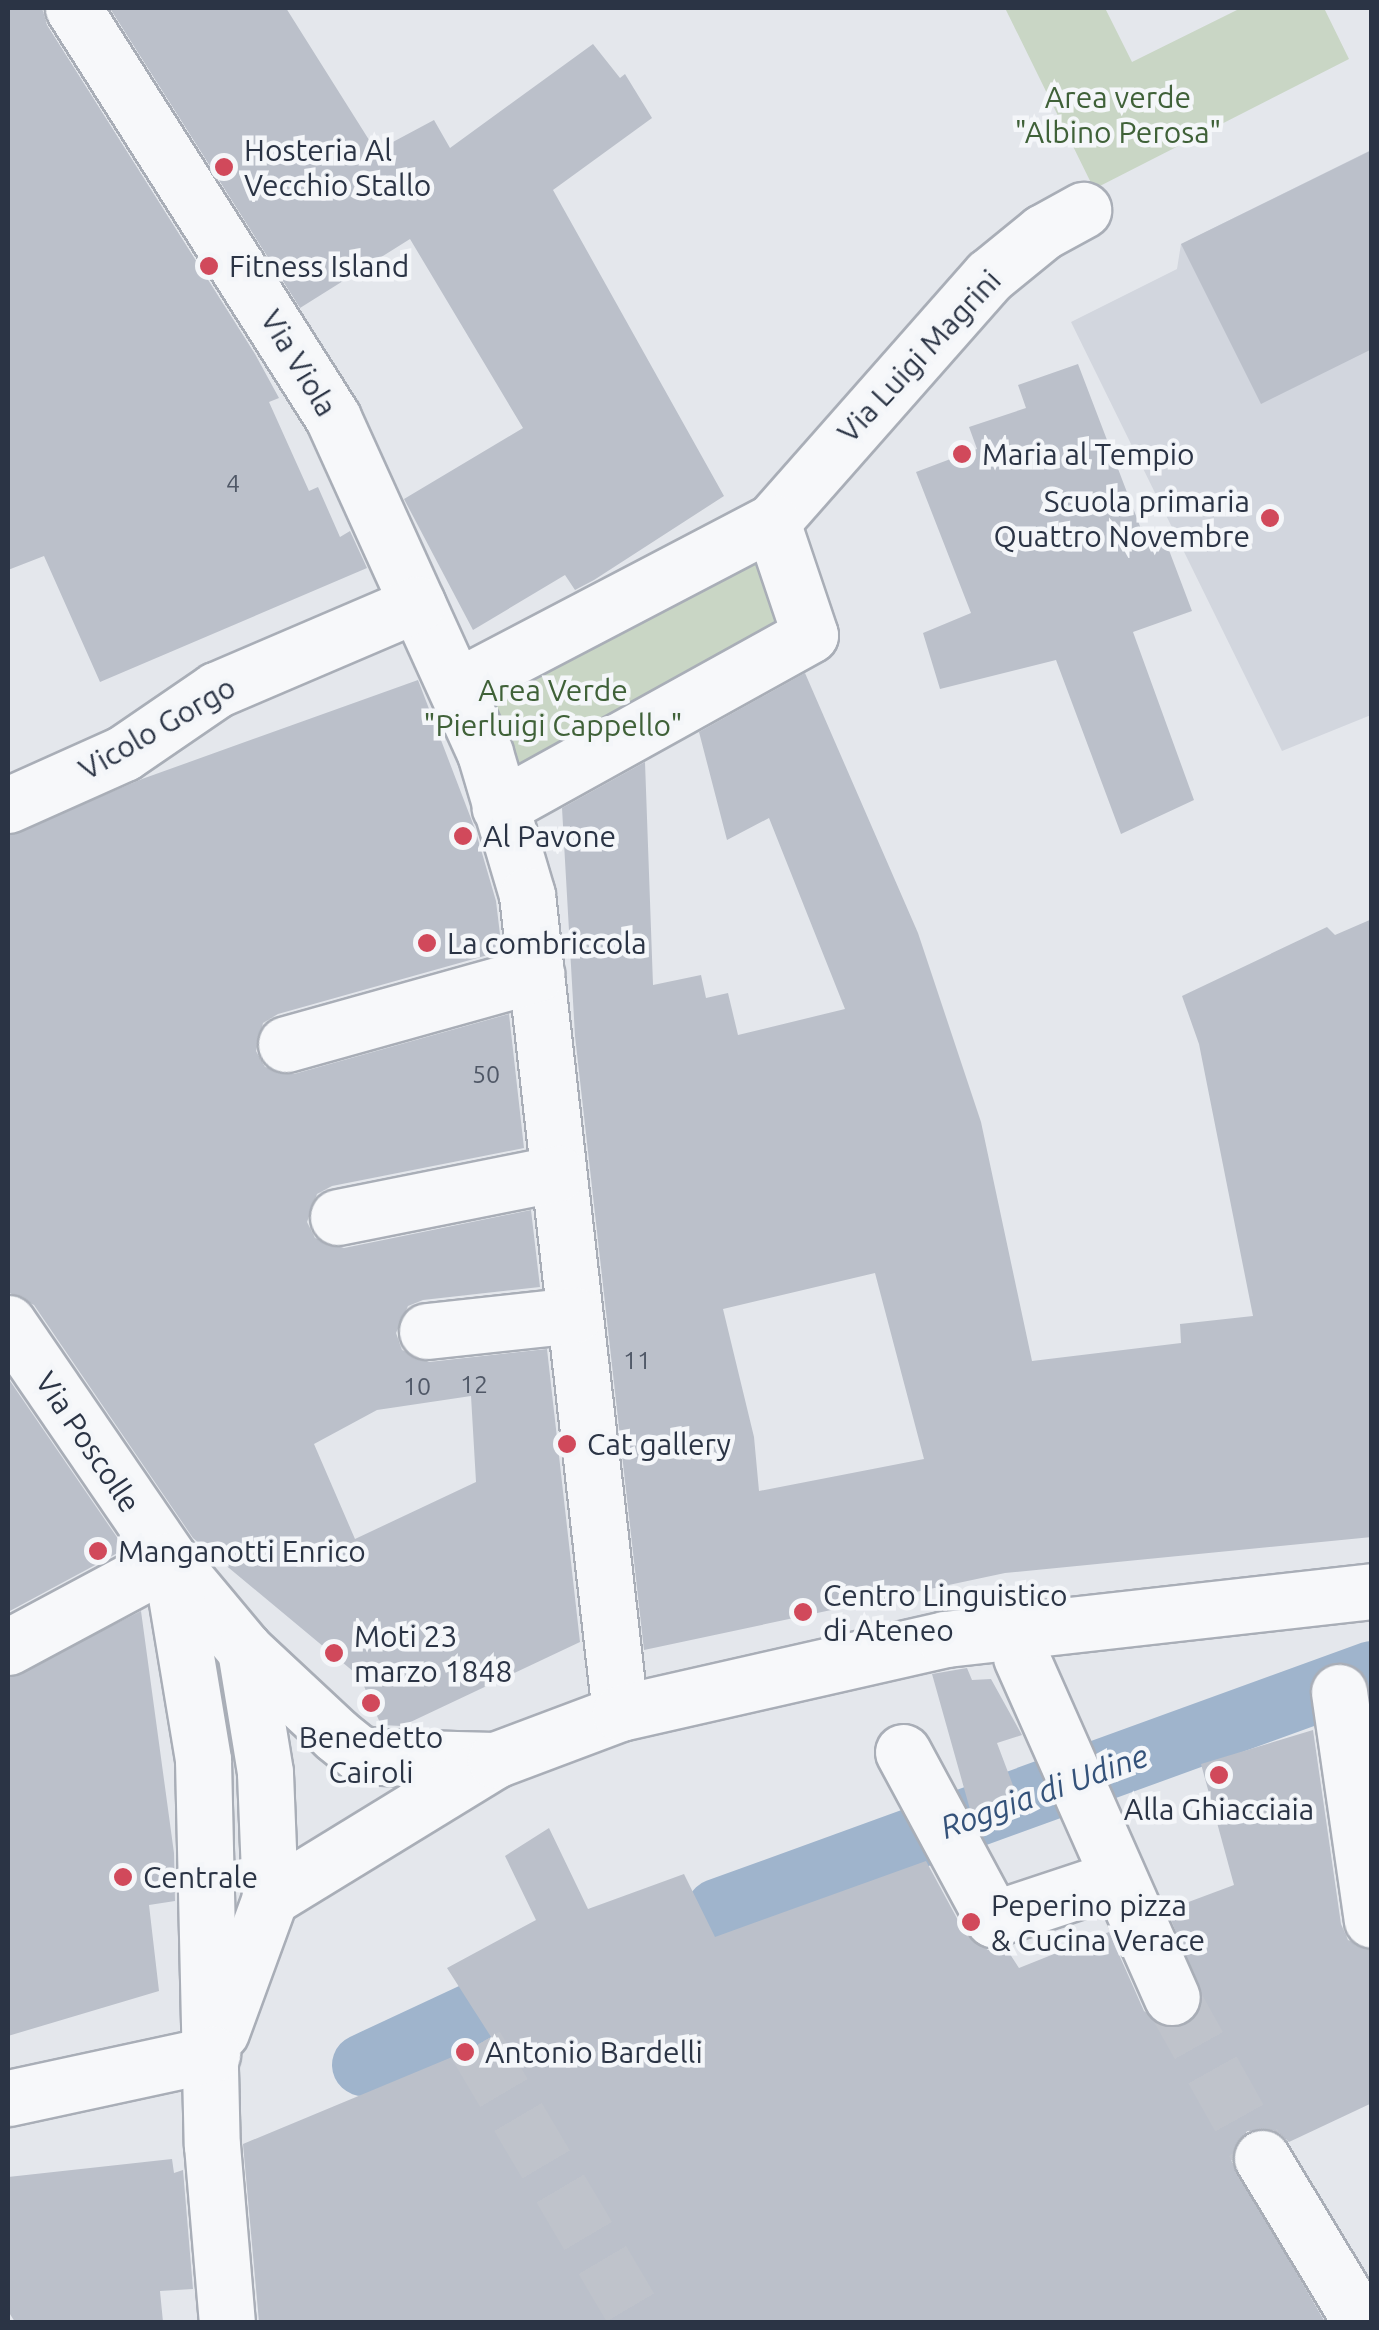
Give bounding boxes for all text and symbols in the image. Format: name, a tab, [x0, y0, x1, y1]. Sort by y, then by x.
park label: Area verde "Albino Perosa"	[1015, 79, 1221, 150]
place label: Hosteria Al Vecchio Stallo	[244, 132, 431, 202]
marker: Hosteria Al Vecchio Stallo	[213, 156, 235, 178]
place label: Fitness Island	[229, 248, 409, 284]
marker: Fitness Island	[198, 255, 220, 277]
street label: Via Luigi Magrini	[830, 262, 1008, 450]
street label: Via Viola	[253, 303, 345, 423]
place label: Maria al Tempio	[982, 436, 1195, 472]
marker: Maria al Tempio	[951, 443, 973, 465]
house number: 4	[226, 468, 240, 498]
place label: Scuola primaria Quattro Novembre	[993, 483, 1250, 554]
marker: Scuola primaria Quattro Novembre	[1259, 507, 1281, 529]
street label: Vicolo Gorgo	[72, 669, 242, 787]
park label: Area Verde "Pierluigi Cappello"	[424, 672, 682, 742]
place label: Al Pavone	[483, 818, 616, 854]
marker: Al Pavone	[452, 825, 474, 847]
place label: La combriccola	[447, 925, 647, 961]
marker: La combriccola	[416, 932, 438, 954]
house number: 50	[472, 1059, 500, 1089]
house number: 11	[623, 1345, 651, 1375]
street label: Via Poscolle	[28, 1365, 148, 1519]
house number: 12	[460, 1369, 488, 1399]
house number: 10	[403, 1371, 431, 1401]
place label: Cat gallery	[587, 1426, 731, 1462]
marker: Cat gallery	[556, 1433, 578, 1455]
place label: Manganotti Enrico	[118, 1533, 366, 1569]
marker: Manganotti Enrico	[87, 1540, 109, 1562]
place label: Centro Linguistico di Ateneo	[823, 1577, 1067, 1648]
marker: Centro Linguistico di Ateneo	[792, 1601, 814, 1623]
place label: Moti 23 marzo 1848	[354, 1618, 512, 1688]
marker: Moti 23 marzo 1848	[323, 1642, 345, 1664]
marker: Benedetto Cairoli	[360, 1692, 382, 1714]
place label: Benedetto Cairoli	[299, 1719, 443, 1790]
water label: Roggia di Udine	[935, 1736, 1153, 1846]
marker: Alla Ghiacciaia	[1208, 1764, 1230, 1786]
place label: Alla Ghiacciaia	[1124, 1791, 1314, 1827]
place label: Centrale	[143, 1859, 258, 1895]
marker: Centrale	[112, 1866, 134, 1888]
place label: Peperino pizza & Cucina Verace	[991, 1887, 1205, 1958]
marker: Peperino pizza & Cucina Verace	[960, 1911, 982, 1933]
place label: Antonio Bardelli	[485, 2034, 703, 2070]
marker: Antonio Bardelli	[454, 2041, 476, 2063]

